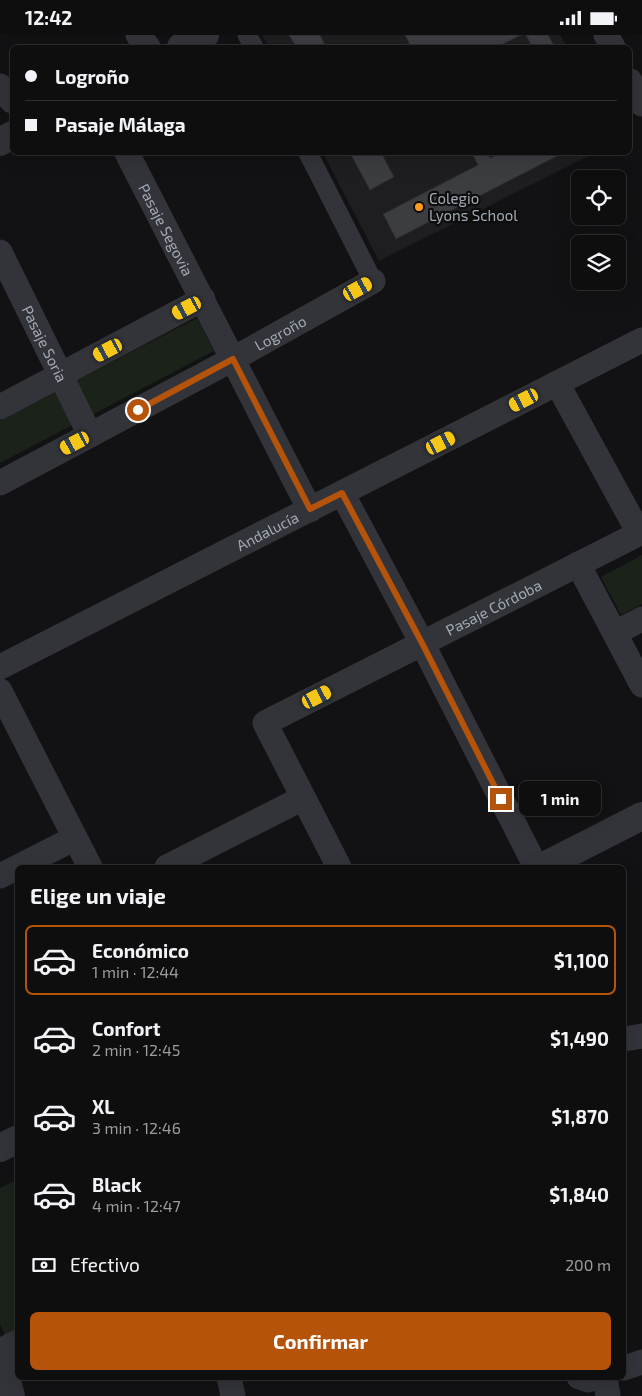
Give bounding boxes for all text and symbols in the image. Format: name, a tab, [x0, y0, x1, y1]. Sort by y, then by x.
text: 12:42	[25, 6, 72, 29]
text: Logroño	[55, 65, 129, 88]
text: Pasaje Málaga	[55, 113, 186, 136]
map controls	[571, 170, 626, 290]
button: locate	[571, 170, 626, 225]
street label: Pasaje Segovia	[135, 180, 197, 279]
place label: Colegio Lyons School	[429, 189, 518, 224]
marker: Colegio Lyons School	[413, 201, 425, 213]
button: layers	[571, 235, 626, 290]
car	[341, 275, 374, 303]
car	[170, 294, 203, 322]
street label: Pasaje Soria	[19, 302, 71, 385]
street label: Logroño	[251, 311, 309, 354]
car	[91, 336, 124, 364]
car	[507, 387, 540, 413]
route start	[127, 399, 149, 421]
car	[58, 429, 91, 457]
car	[424, 430, 457, 456]
street label: Andalucía	[233, 508, 301, 554]
street label: Pasaje Córdoba	[443, 575, 544, 639]
car	[300, 684, 333, 710]
callout: 1 min	[518, 781, 601, 817]
route end	[490, 788, 512, 810]
text: 1 min	[541, 789, 579, 808]
text: Elige un viaje	[30, 882, 166, 908]
icon: car	[32, 938, 77, 983]
text: Económico	[92, 939, 189, 962]
text: $1,100	[554, 949, 609, 972]
text: 1 min · 12:44	[92, 962, 179, 981]
icon: car	[32, 1016, 77, 1061]
text: Confort	[92, 1017, 160, 1040]
text: $1,490	[550, 1027, 609, 1050]
text: 2 min · 12:45	[92, 1040, 180, 1059]
icon: car	[32, 1094, 77, 1139]
text: XL	[92, 1095, 114, 1118]
text: $1,870	[551, 1105, 609, 1128]
text: 3 min · 12:46	[92, 1118, 181, 1137]
icon: car	[32, 1172, 77, 1217]
text: Black	[92, 1173, 142, 1196]
text: $1,840	[549, 1183, 609, 1206]
text: 4 min · 12:47	[92, 1196, 181, 1215]
icon: cash	[30, 1251, 58, 1279]
text: Efectivo	[70, 1253, 140, 1276]
text: 200 m	[565, 1255, 611, 1274]
button: Confirmar	[30, 1312, 611, 1370]

